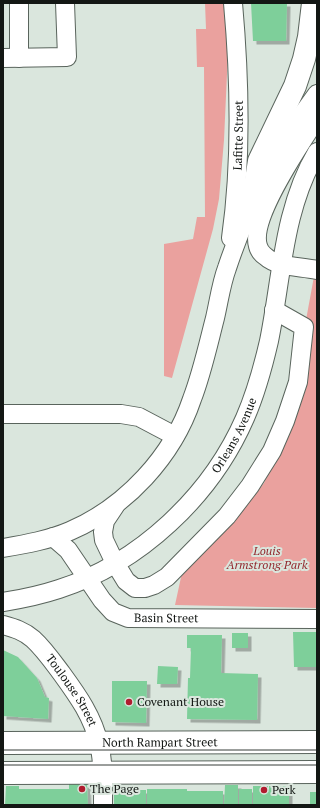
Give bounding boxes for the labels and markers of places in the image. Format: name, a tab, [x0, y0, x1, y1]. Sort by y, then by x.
place label: Covenant House	[137, 694, 224, 709]
marker: Covenant House	[124, 697, 134, 707]
place label: The Page	[90, 781, 139, 796]
place label: Perk	[272, 782, 296, 797]
marker: The Page	[77, 784, 87, 794]
marker: Perk	[259, 785, 269, 795]

